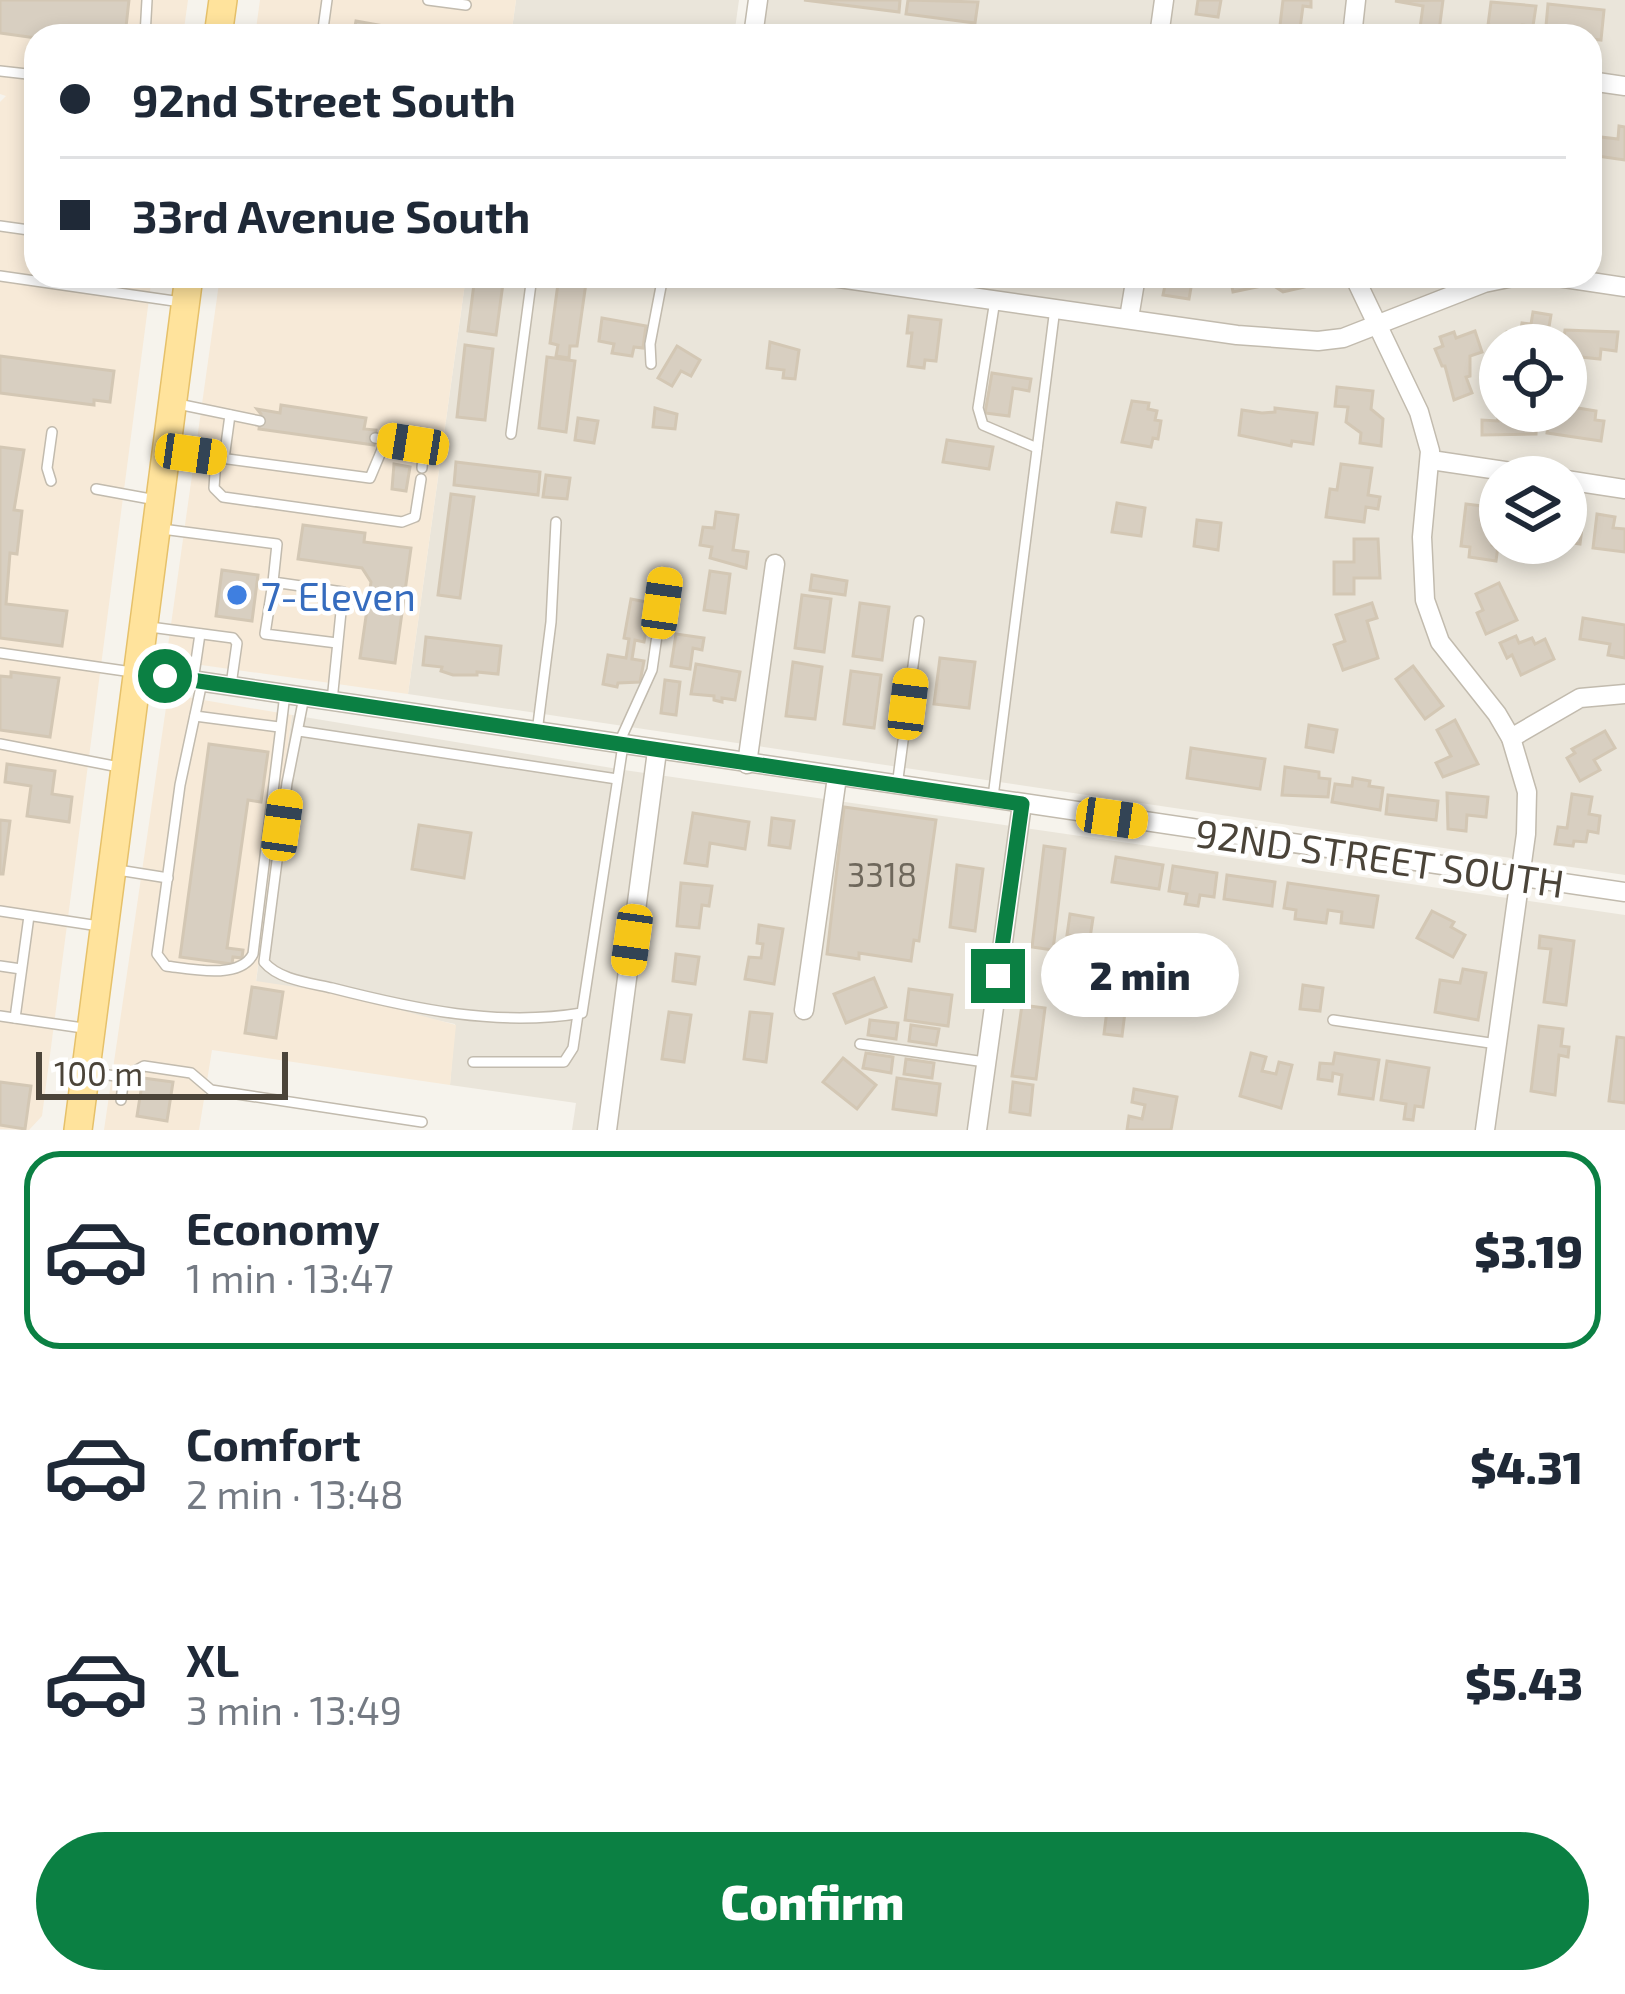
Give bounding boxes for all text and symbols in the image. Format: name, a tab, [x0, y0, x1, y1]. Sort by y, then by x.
text: 92nd Street South	[132, 72, 516, 126]
text: 33rd Avenue South	[132, 188, 530, 242]
map controls	[1479, 324, 1587, 564]
button: locate	[1479, 324, 1587, 432]
car	[375, 421, 451, 467]
car	[153, 431, 229, 477]
button: layers	[1479, 456, 1587, 564]
car	[639, 565, 685, 641]
place label: 7-Eleven	[261, 572, 416, 619]
marker: 7-Eleven	[224, 582, 250, 608]
route start	[138, 649, 192, 703]
car	[886, 666, 930, 742]
car	[259, 787, 305, 863]
car	[1074, 795, 1150, 841]
street label: 92ND STREET SOUTH	[1193, 808, 1567, 906]
house number: 3318	[847, 854, 917, 894]
car	[609, 902, 655, 978]
callout: 2 min	[1040, 934, 1238, 1018]
route end	[971, 949, 1025, 1003]
text: 2 min	[1089, 951, 1191, 998]
scale bar	[36, 1046, 288, 1099]
text: 100 m	[54, 1053, 143, 1093]
icon: car	[42, 1196, 150, 1304]
text: Economy	[186, 1200, 380, 1254]
text: $3.19	[1474, 1223, 1583, 1277]
text: 1 min · 13:47	[186, 1254, 394, 1301]
icon: car	[42, 1412, 150, 1520]
text: Comfort	[186, 1416, 361, 1470]
text: $4.31	[1470, 1439, 1583, 1493]
text: 2 min · 13:48	[186, 1470, 404, 1517]
icon: car	[42, 1628, 150, 1736]
text: XL	[186, 1632, 239, 1686]
text: $5.43	[1465, 1655, 1583, 1709]
text: 3 min · 13:49	[186, 1686, 402, 1733]
button: Confirm	[36, 1832, 1589, 1970]

